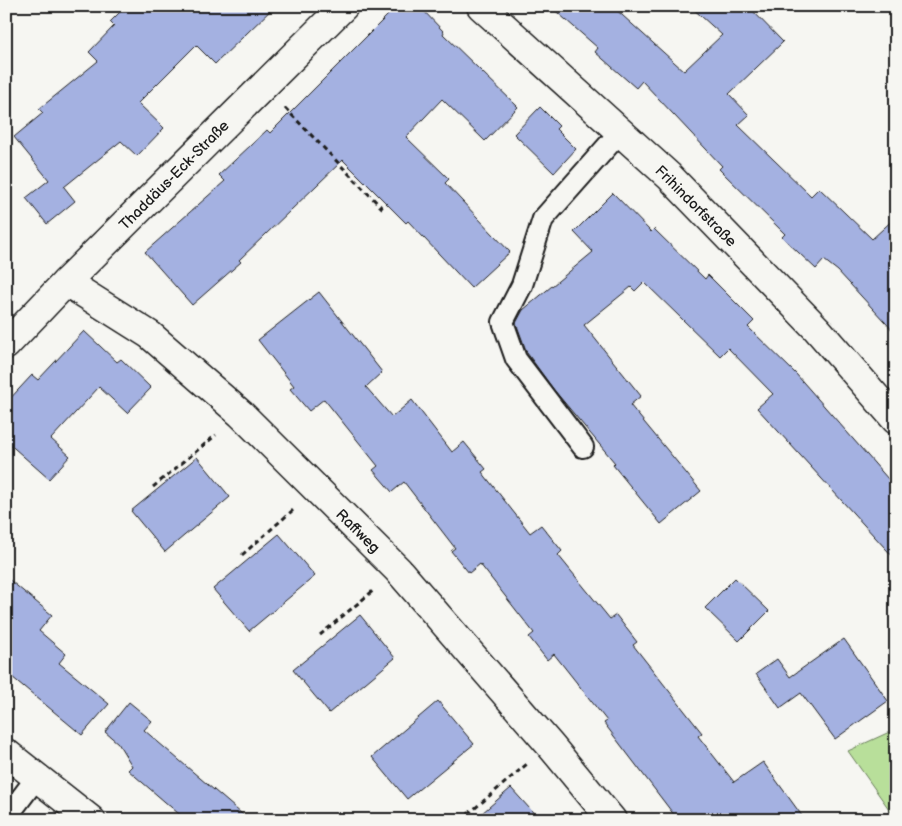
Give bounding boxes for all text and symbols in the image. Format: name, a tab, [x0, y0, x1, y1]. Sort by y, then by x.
street label: Thaddäus-Eck-Straße	[115, 116, 233, 234]
street label: Frihindorfstraße	[651, 162, 741, 251]
street label: Raffweg	[332, 505, 384, 557]

